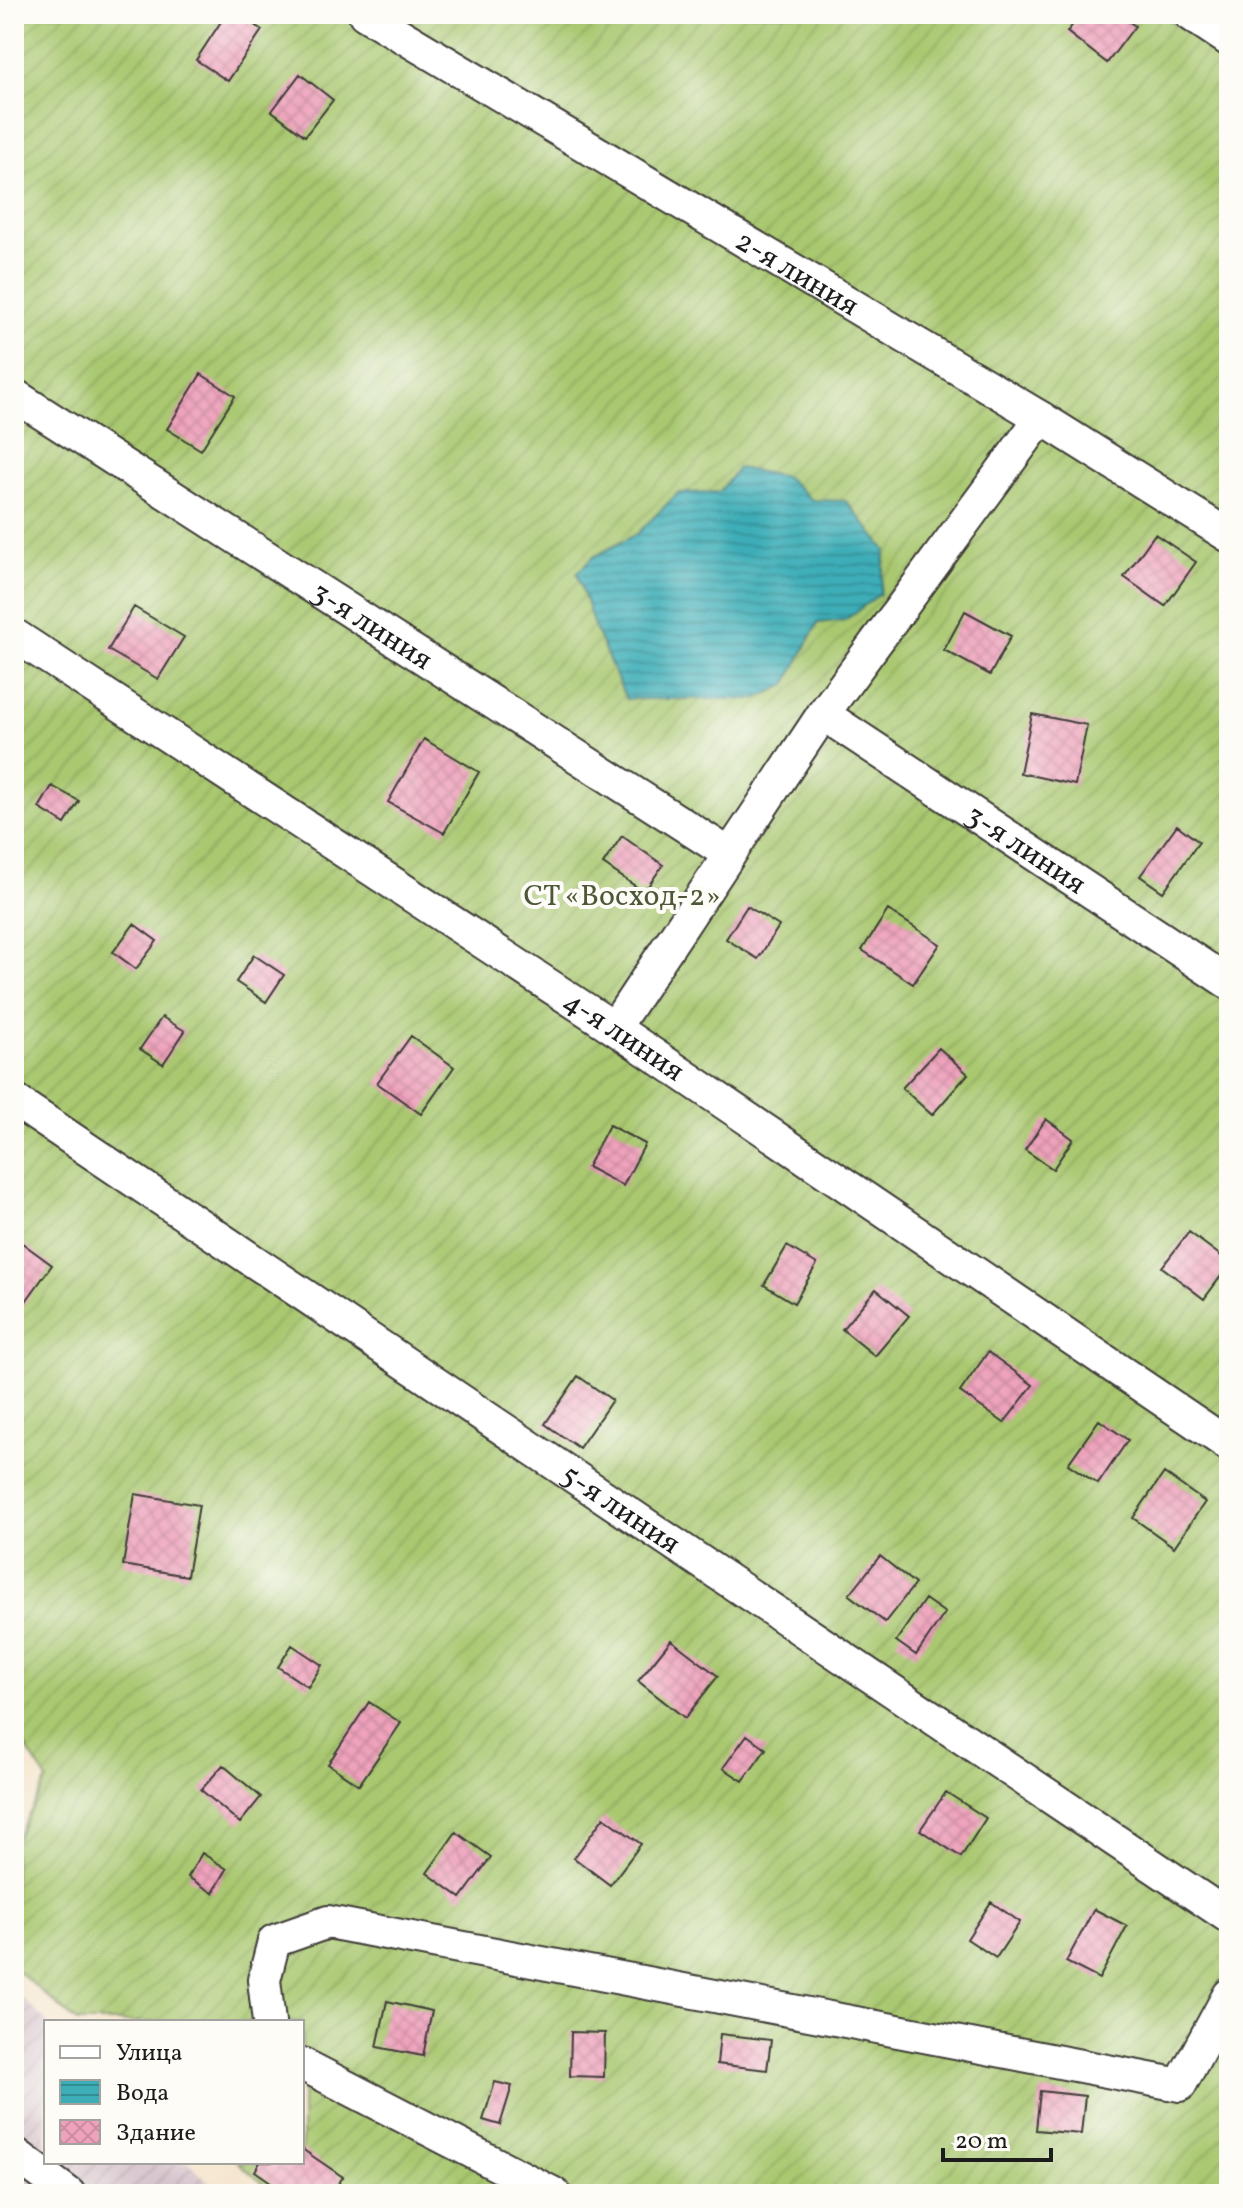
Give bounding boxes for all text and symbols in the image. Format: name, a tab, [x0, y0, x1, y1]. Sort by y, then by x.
street label: 2-я линия	[727, 221, 866, 327]
street label: 3-я линия	[303, 572, 440, 681]
street label: 3-я линия	[957, 795, 1094, 906]
park label: СТ «Восход-2»	[523, 876, 721, 918]
street label: 4-я линия	[554, 981, 692, 1093]
street label: 5-я линия	[552, 1455, 688, 1565]
legend	[44, 2020, 304, 2164]
text: Улица	[116, 2037, 183, 2071]
text: Вода	[116, 2077, 169, 2111]
scale bar	[943, 2112, 1051, 2162]
text: Здание	[116, 2117, 196, 2151]
text: 20 m	[955, 2125, 1008, 2159]

